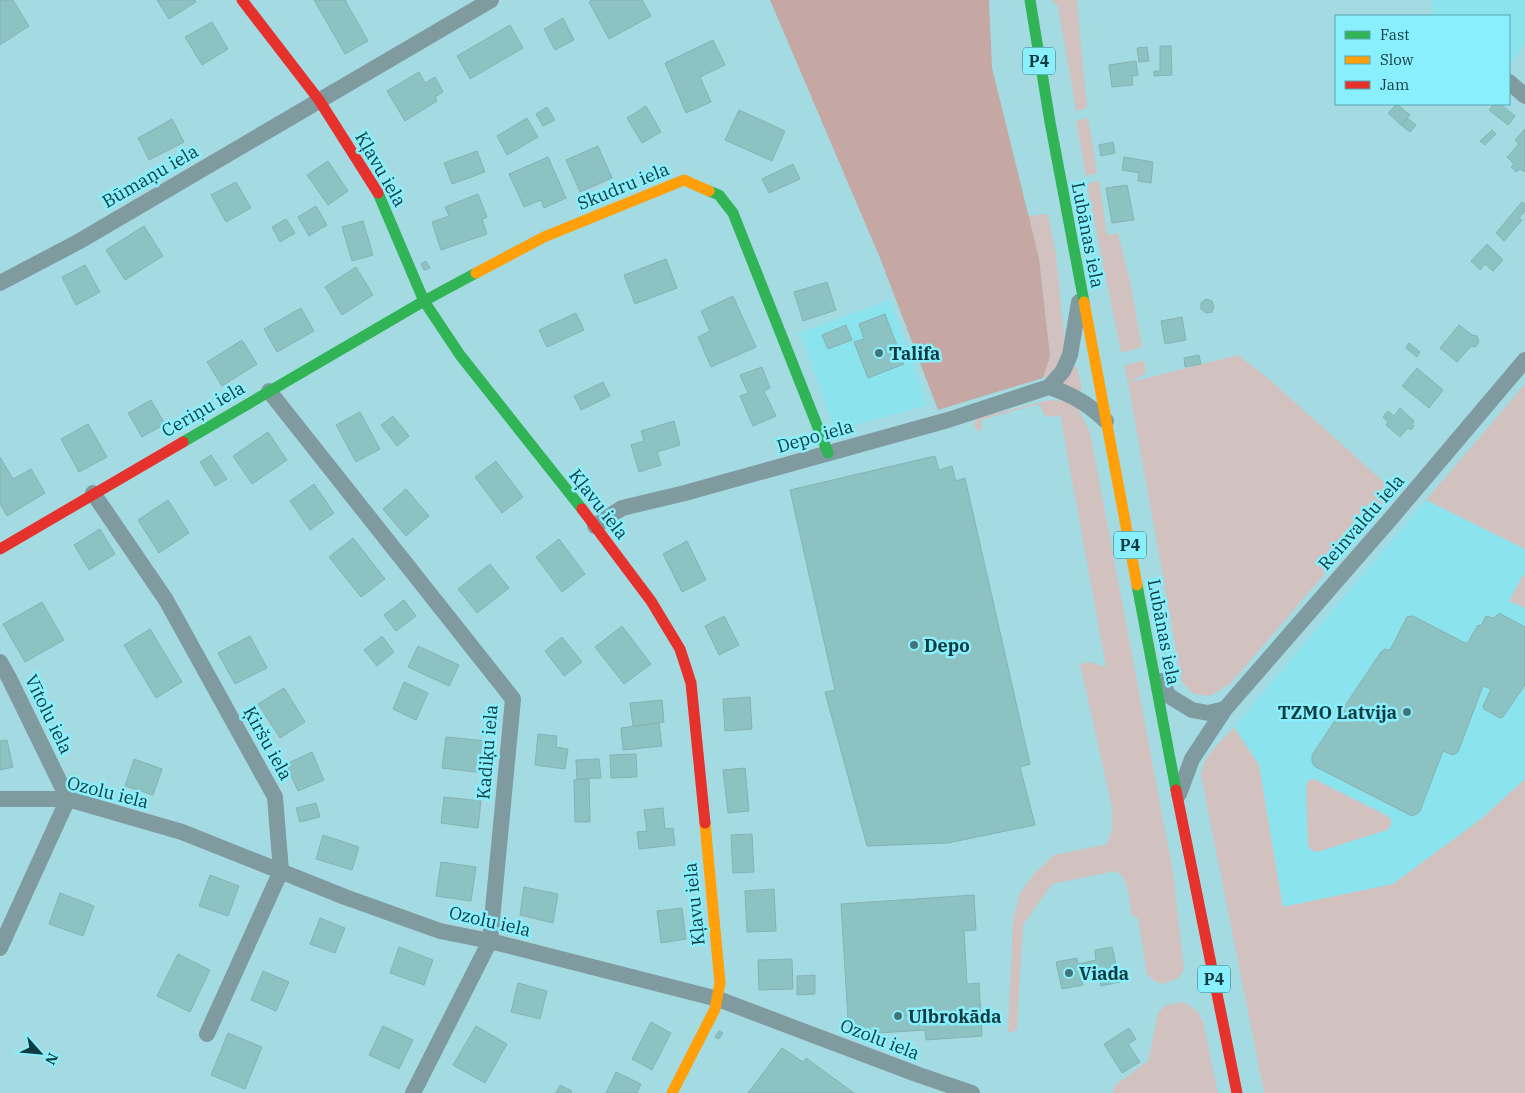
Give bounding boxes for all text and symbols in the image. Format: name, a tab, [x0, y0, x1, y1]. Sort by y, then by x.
legend	[1335, 15, 1510, 105]
text: Fast	[1380, 25, 1410, 44]
road number: P4	[1023, 48, 1055, 74]
text: Slow	[1380, 50, 1414, 69]
text: Jam	[1380, 75, 1409, 94]
street label: Kļavu iela	[350, 127, 412, 211]
street label: Būmaņu iela	[98, 139, 202, 213]
street label: Skudru iela	[574, 157, 673, 215]
street label: Lubānas iela	[1066, 180, 1110, 290]
place label: Talifa	[889, 342, 940, 365]
marker: Talifa	[873, 347, 885, 359]
street label: Ceriņu iela	[157, 376, 249, 442]
street label: Depo iela	[774, 414, 856, 458]
street label: Kļavu iela	[564, 464, 634, 544]
street label: Reinvaldu iela	[1313, 469, 1409, 575]
road number: P4	[1114, 532, 1146, 558]
street label: Lubānas iela	[1142, 577, 1186, 687]
place label: Depo	[924, 634, 970, 657]
marker: Depo	[908, 639, 920, 651]
street label: Vītolu iela	[20, 671, 78, 758]
place label: TZMO Latvija	[1278, 701, 1397, 724]
street label: Ķiršu iela	[238, 702, 298, 784]
street label: Kadiķu iela	[471, 703, 503, 800]
marker: TZMO Latvija	[1401, 706, 1413, 718]
street label: Ozolu iela	[65, 771, 151, 813]
street label: Kļavu iela	[678, 861, 710, 947]
street label: Ozolu iela	[447, 900, 533, 942]
place label: Viada	[1079, 962, 1129, 985]
road number: P4	[1198, 966, 1230, 992]
marker: Viada	[1063, 967, 1075, 979]
place label: Ulbrokāda	[908, 1005, 1001, 1028]
marker: Ulbrokāda	[892, 1010, 904, 1022]
street label: Ozolu iela	[837, 1013, 923, 1065]
north arrow	[15, 1028, 65, 1078]
text: N	[41, 1050, 62, 1068]

